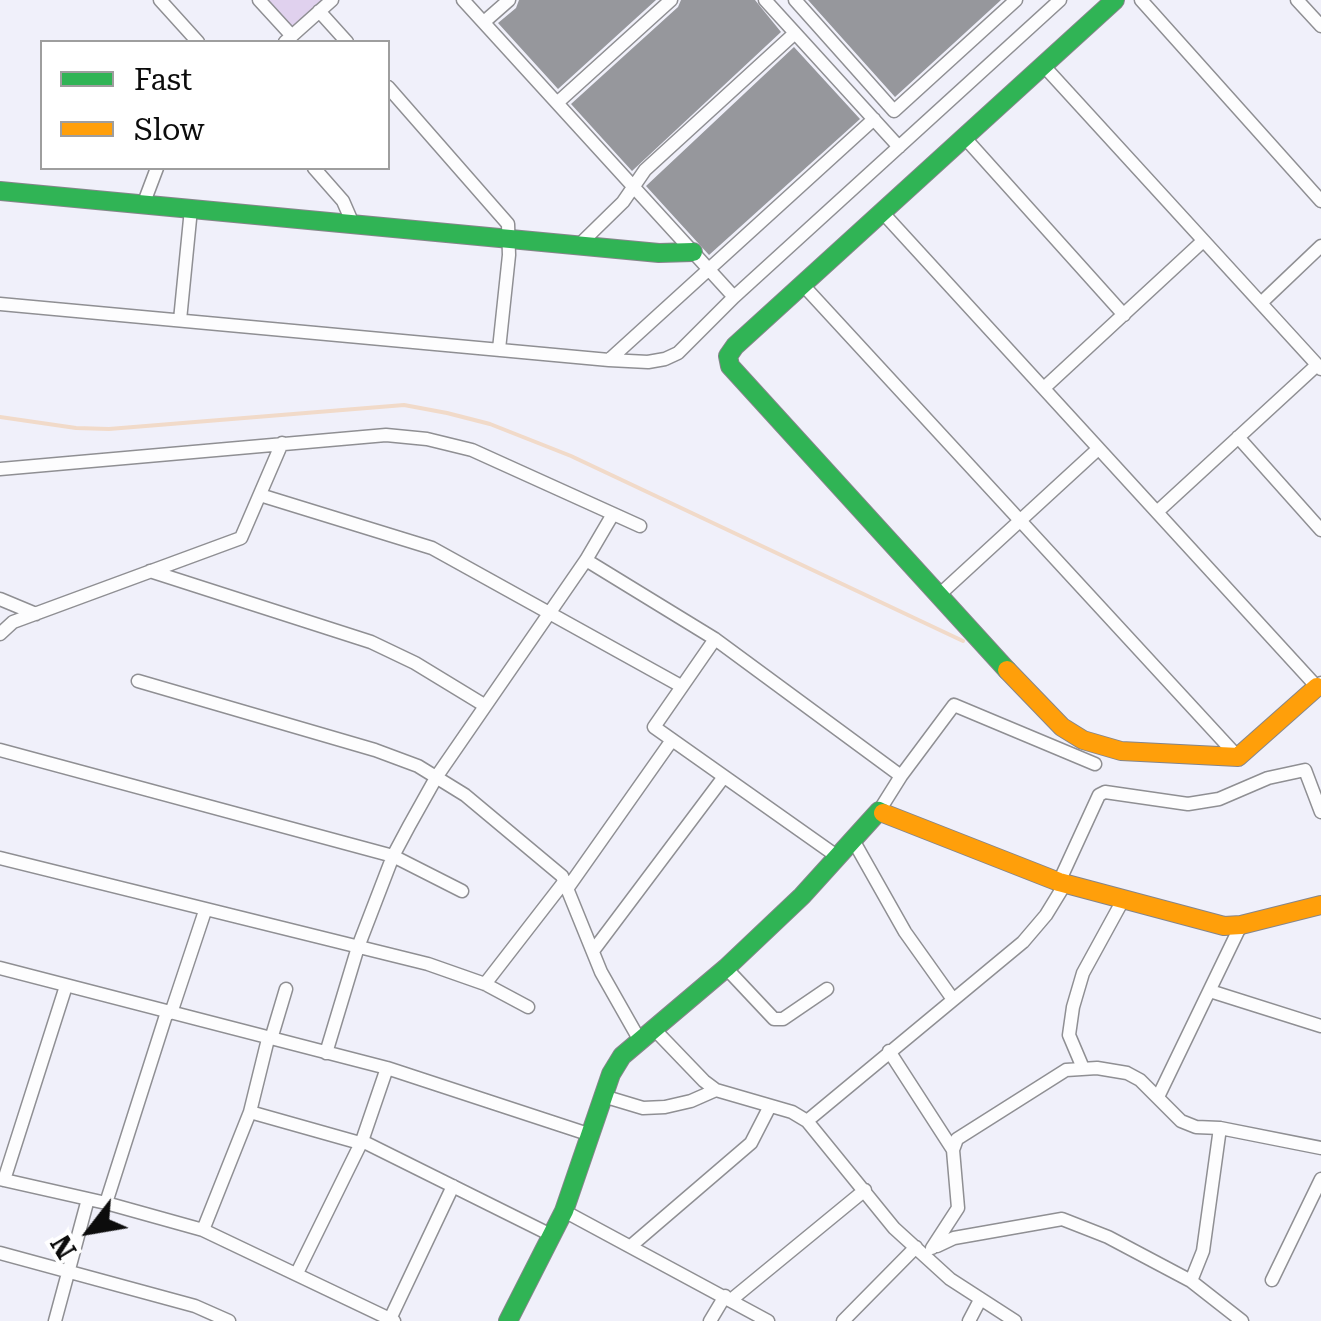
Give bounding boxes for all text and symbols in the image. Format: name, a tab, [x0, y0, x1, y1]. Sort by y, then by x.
legend	[40, 40, 390, 170]
text: Fast	[134, 62, 192, 97]
text: Slow	[134, 112, 205, 147]
north arrow	[40, 1181, 140, 1281]
text: N	[44, 1229, 84, 1264]

